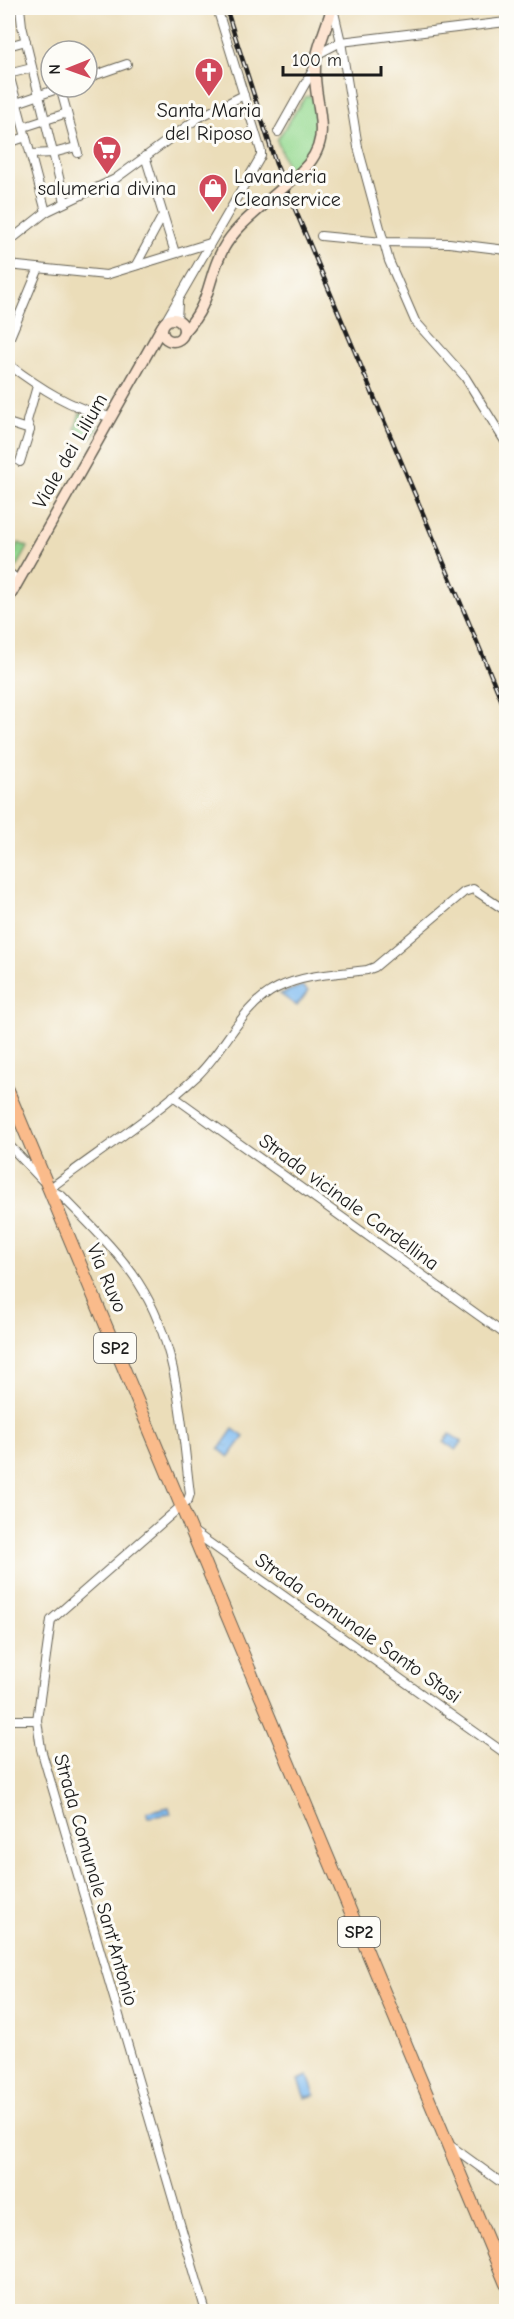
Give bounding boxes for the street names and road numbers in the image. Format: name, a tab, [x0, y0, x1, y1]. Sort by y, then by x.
street label: Viale dei Lilium	[28, 390, 112, 512]
street label: Strada vicinale Cardellina	[254, 1129, 444, 1275]
street label: Via Ruvo	[82, 1240, 132, 1316]
road number: SP2	[94, 1333, 136, 1363]
street label: Strada comunale Santo Stasi	[251, 1548, 465, 1708]
street label: Strada Comunale Sant'Antonio	[49, 1751, 143, 2009]
road number: SP2	[338, 1917, 380, 1947]

